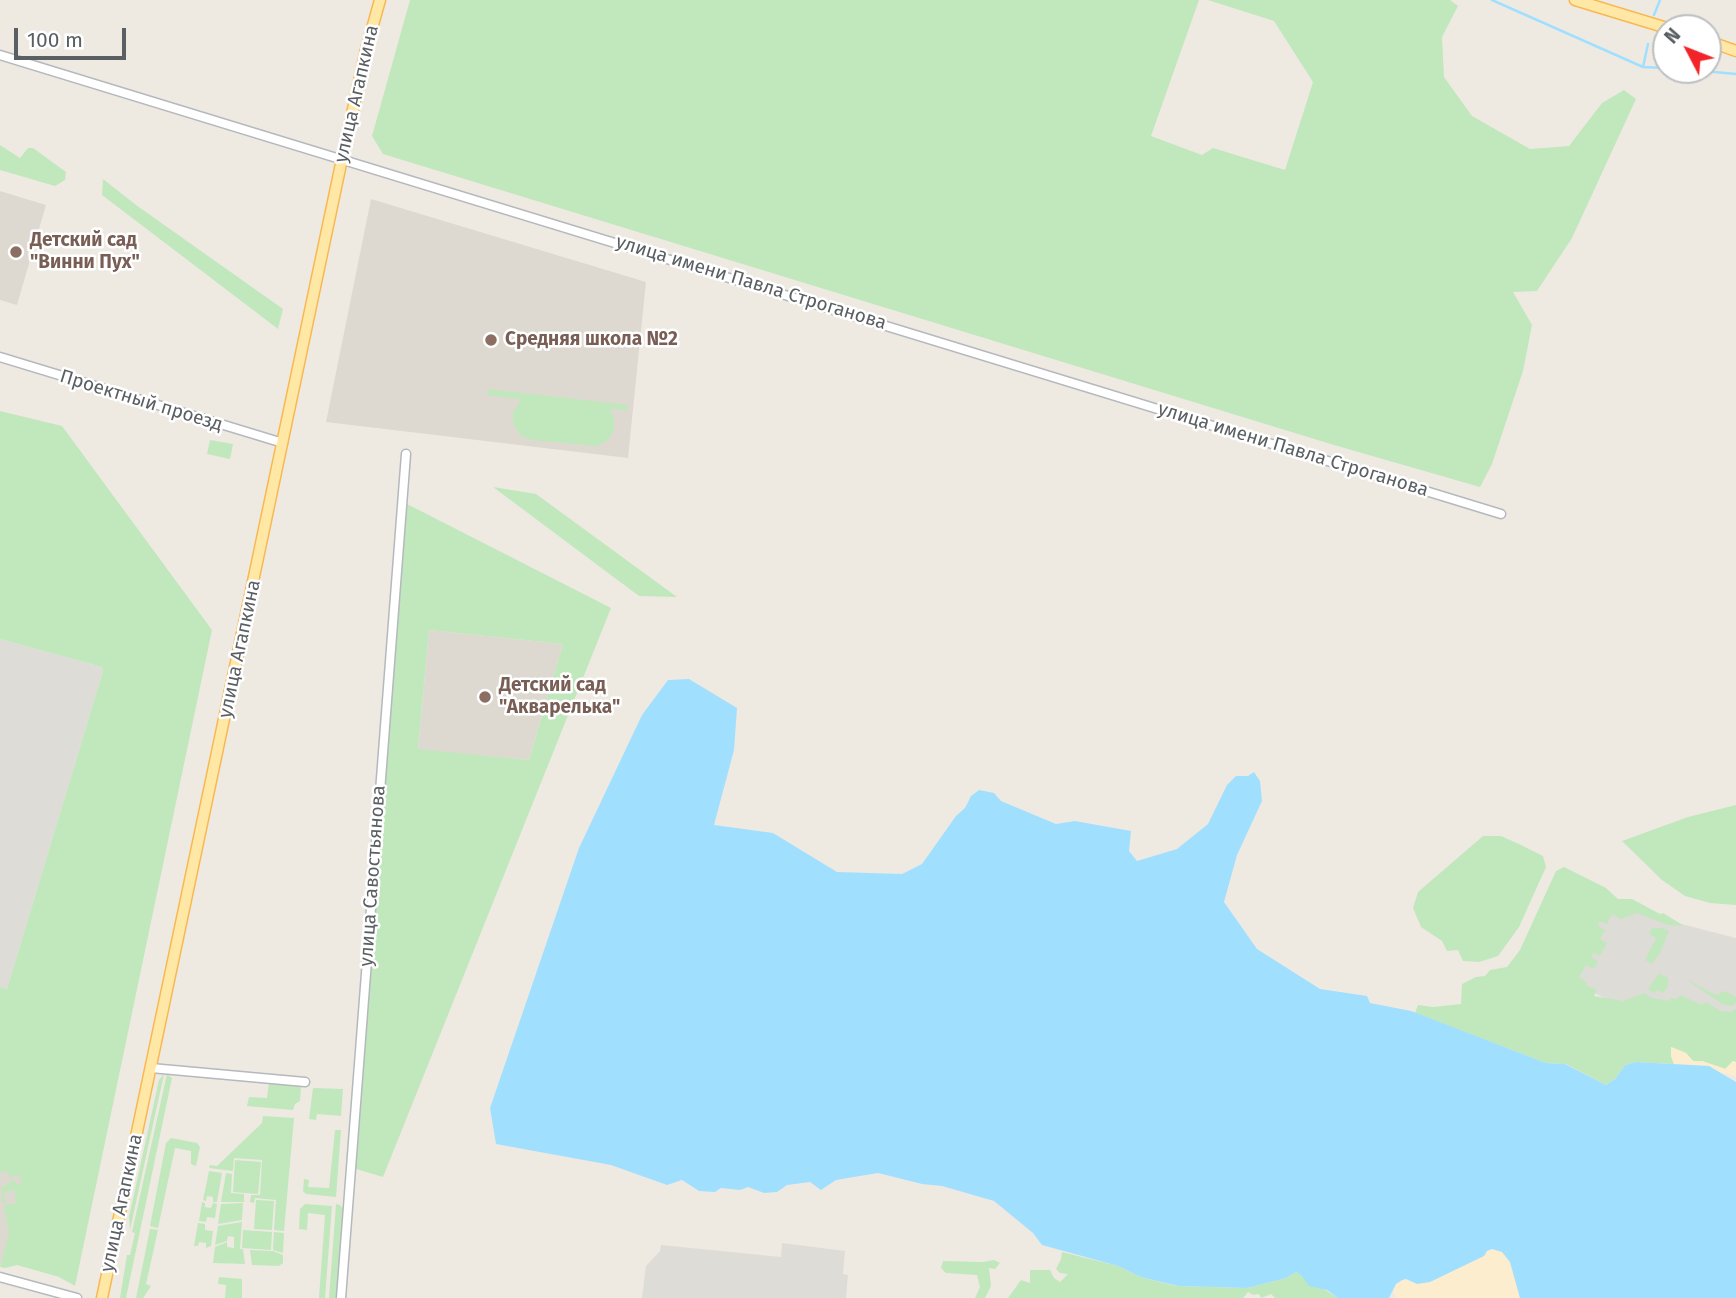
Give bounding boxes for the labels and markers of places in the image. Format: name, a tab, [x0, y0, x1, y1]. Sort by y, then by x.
place label: Детский сад "Винни Пух"	[30, 230, 140, 274]
marker: Детский сад "Винни Пух"	[8, 244, 24, 260]
place label: Средняя школа №2	[505, 329, 678, 351]
marker: Средняя школа №2	[483, 332, 499, 348]
place label: Детский сад "Акварелька"	[499, 675, 620, 719]
marker: Детский сад "Акварелька"	[477, 689, 493, 705]

